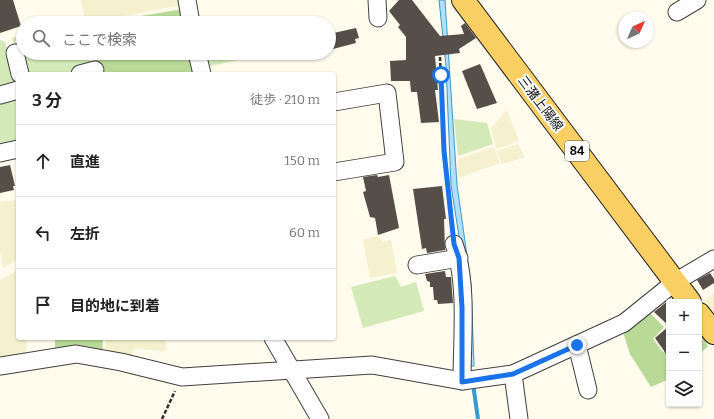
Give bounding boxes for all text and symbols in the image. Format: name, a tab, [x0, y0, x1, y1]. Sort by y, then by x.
north arrow	[618, 12, 654, 48]
search box	[16, 16, 336, 60]
icon: search	[30, 27, 52, 49]
text: ここで検索	[62, 31, 137, 49]
route start	[432, 66, 450, 84]
street label: 三潴上陽線	[515, 73, 566, 134]
text: 3 分	[32, 90, 62, 111]
text: 徒歩 · 210 m	[250, 92, 320, 107]
road number: 84	[565, 141, 589, 161]
icon: ahead	[32, 150, 54, 172]
text: 直進	[70, 153, 100, 171]
text: 150 m	[284, 153, 320, 168]
icon: left	[32, 222, 54, 244]
text: 左折	[70, 225, 100, 243]
text: 60 m	[289, 225, 320, 240]
icon: arrive	[32, 294, 54, 316]
text: 目的地に到着	[70, 297, 160, 315]
map controls	[666, 299, 702, 407]
button: +	[666, 299, 702, 335]
button: −	[666, 335, 702, 371]
route end	[568, 336, 586, 354]
button: layers	[666, 371, 702, 407]

